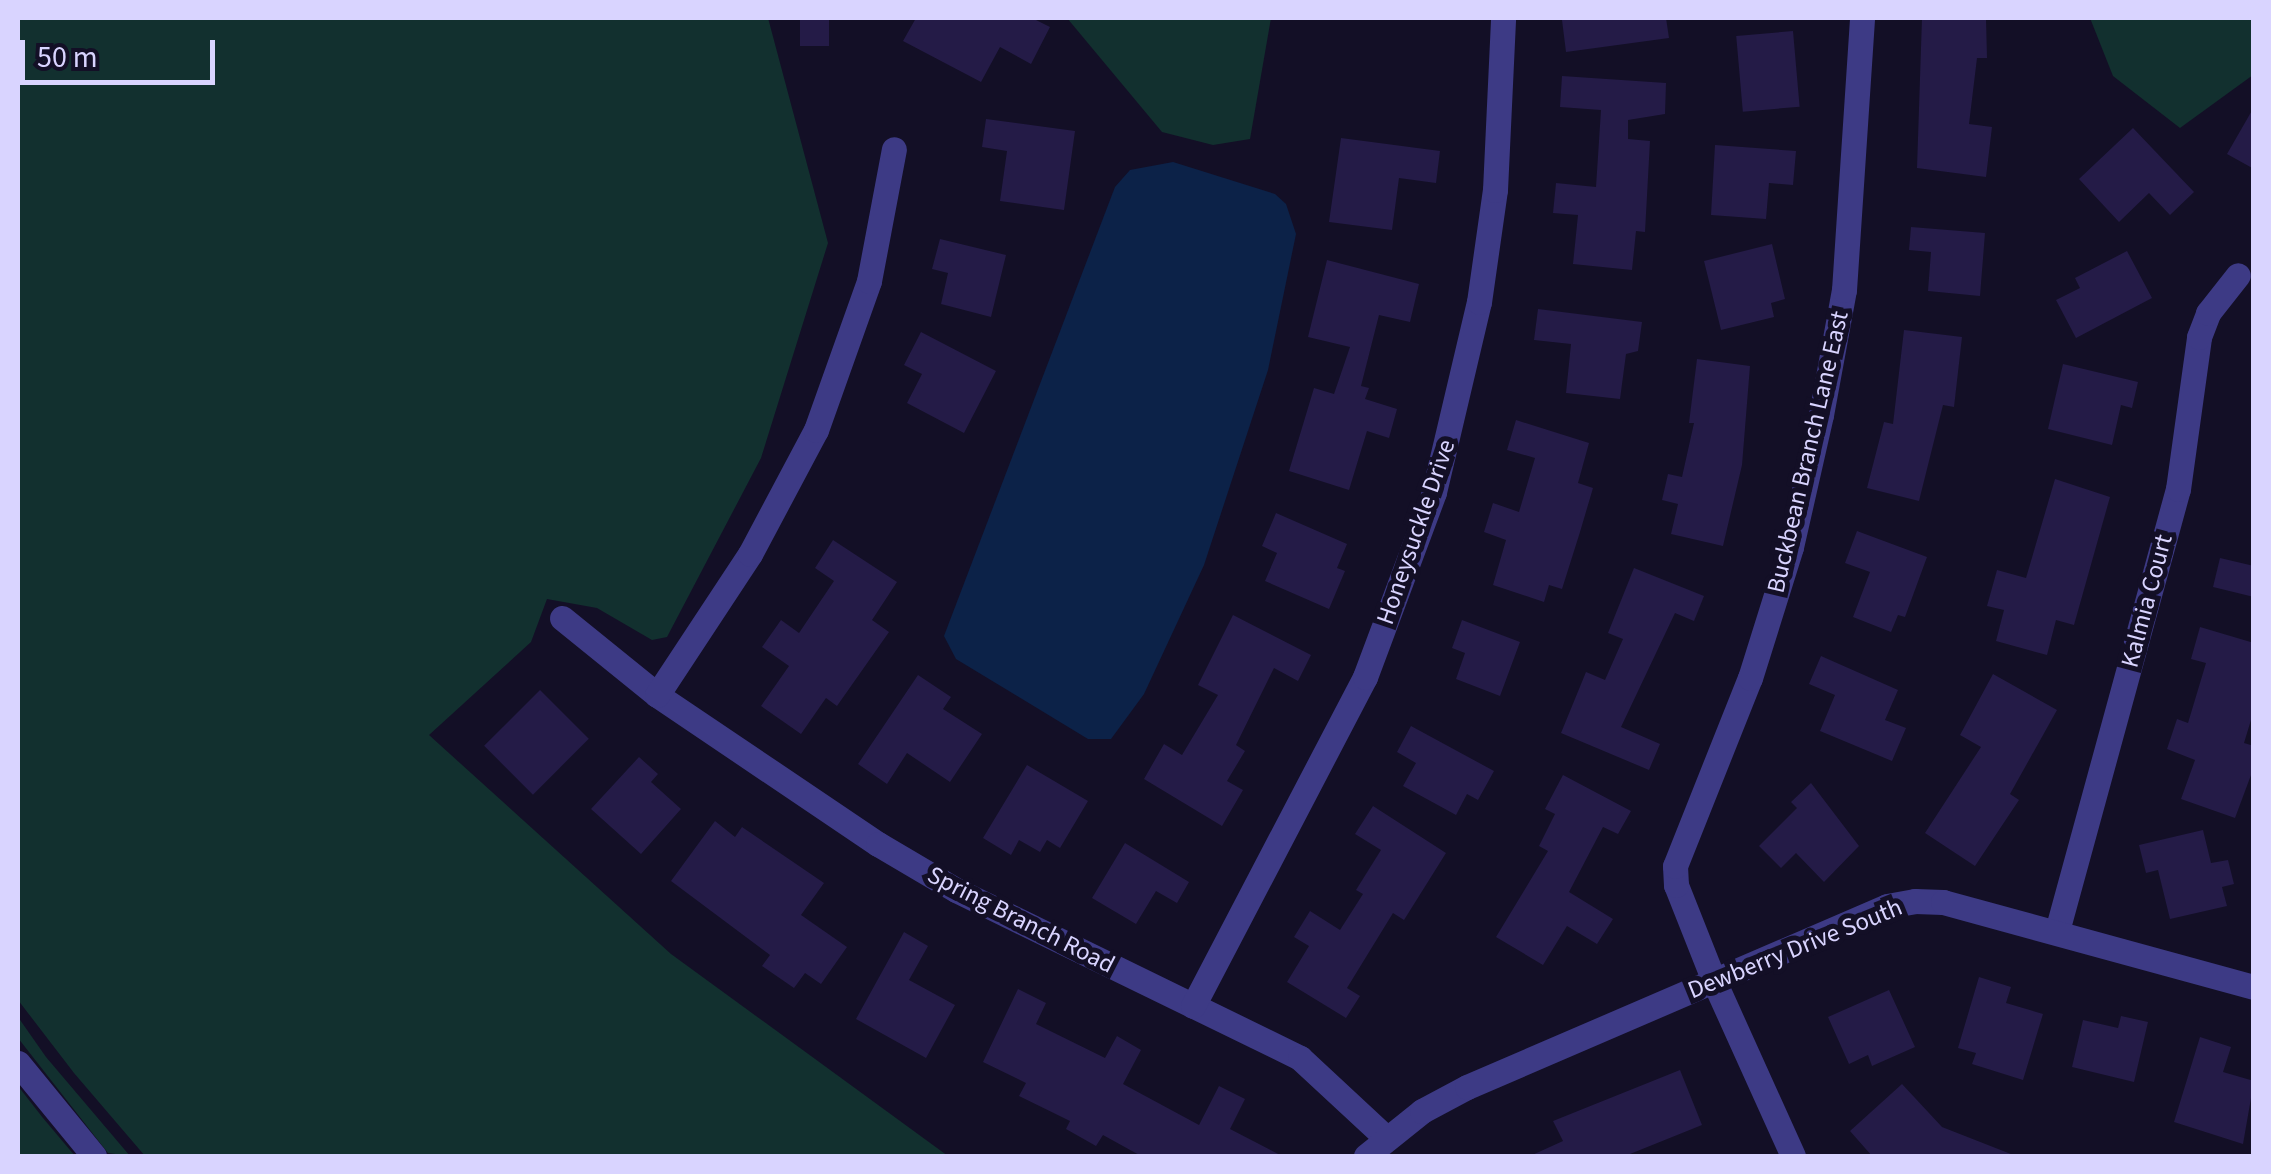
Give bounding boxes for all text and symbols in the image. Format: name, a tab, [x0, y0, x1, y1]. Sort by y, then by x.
scale bar	[25, 20, 220, 82]
text: 50 m	[37, 36, 98, 79]
street label: Buckbean Branch Lane East	[1761, 308, 1855, 596]
street label: Honeysuckle Drive	[1370, 436, 1462, 628]
street label: Kalmia Court	[2115, 531, 2179, 671]
street label: Spring Branch Road	[922, 860, 1120, 980]
street label: Dewberry Drive South	[1683, 892, 1907, 1006]

